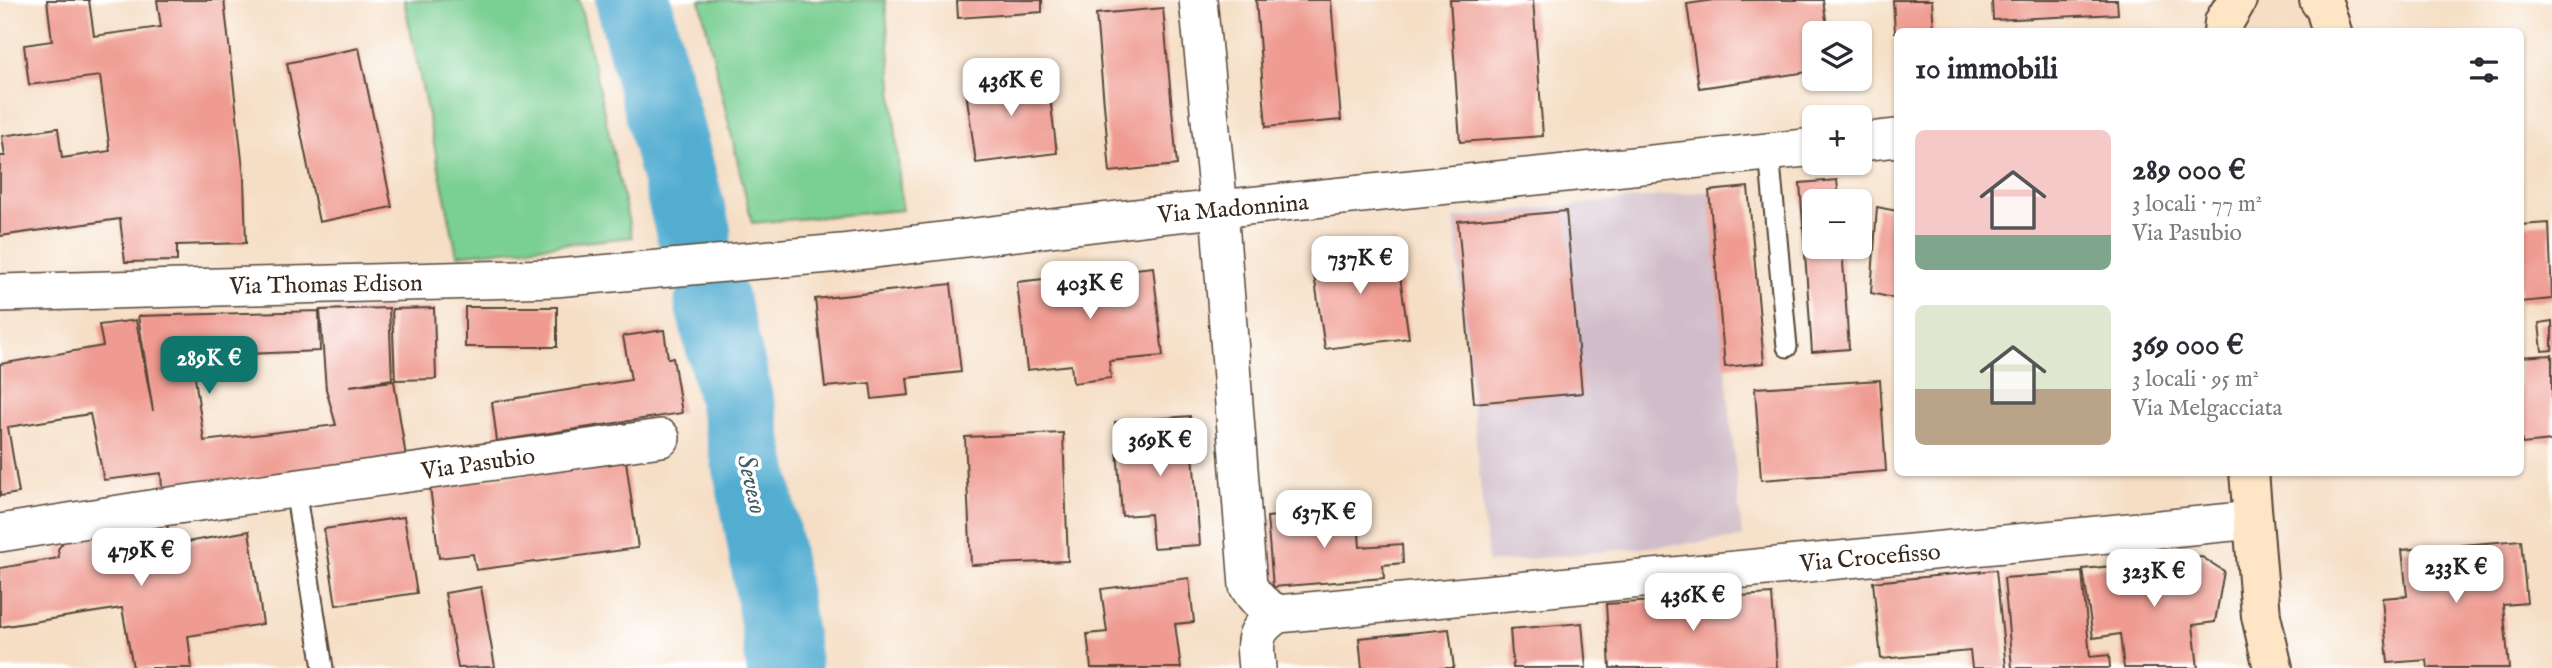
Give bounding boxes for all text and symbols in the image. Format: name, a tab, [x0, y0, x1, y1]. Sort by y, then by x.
map controls	[1802, 21, 1872, 259]
button: layers	[1802, 21, 1872, 91]
text: 10 immobili	[1915, 51, 2058, 89]
icon: filters	[2465, 51, 2503, 89]
pin: 436K €	[954, 58, 1068, 118]
text: 436K €	[979, 66, 1043, 95]
button: +	[1802, 105, 1872, 175]
text: 289 000 €	[2132, 152, 2246, 190]
icon: home	[1971, 158, 2055, 242]
street label: Via Madonnina	[1155, 187, 1311, 232]
button: −	[1802, 189, 1872, 259]
text: 3 locali · 77 m²	[2132, 190, 2262, 219]
text: Via Pasubio	[2132, 219, 2242, 248]
pin: 737K €	[1303, 236, 1417, 296]
text: 737K €	[1327, 244, 1393, 273]
pin: 403K €	[1033, 262, 1147, 321]
street label: Via Thomas Edison	[228, 268, 423, 303]
text: 403K €	[1057, 269, 1123, 298]
text: 369 000 €	[2132, 327, 2244, 365]
icon: home	[1971, 333, 2055, 417]
pin: 289K €	[152, 336, 266, 396]
text: 289K €	[177, 344, 241, 373]
text: 3 locali · 95 m²	[2132, 365, 2259, 394]
text: Via Melgacciata	[2132, 394, 2283, 423]
pin: 369K €	[1103, 419, 1217, 478]
text: 369K €	[1128, 426, 1192, 455]
street label: Via Pasubio	[418, 441, 537, 488]
water label: Seveso	[729, 451, 774, 517]
pin: 637K €	[1267, 490, 1381, 550]
text: 637K €	[1292, 498, 1356, 527]
pin: 479K €	[84, 528, 198, 588]
text: 479K €	[108, 536, 174, 565]
street label: Via Crocefisso	[1797, 537, 1942, 580]
pin: 233K €	[2399, 546, 2513, 605]
pin: 323K €	[2097, 550, 2211, 609]
text: 233K €	[2424, 553, 2488, 582]
text: 323K €	[2122, 557, 2186, 586]
pin: 436K €	[1636, 574, 1750, 633]
text: 436K €	[1661, 581, 1725, 610]

